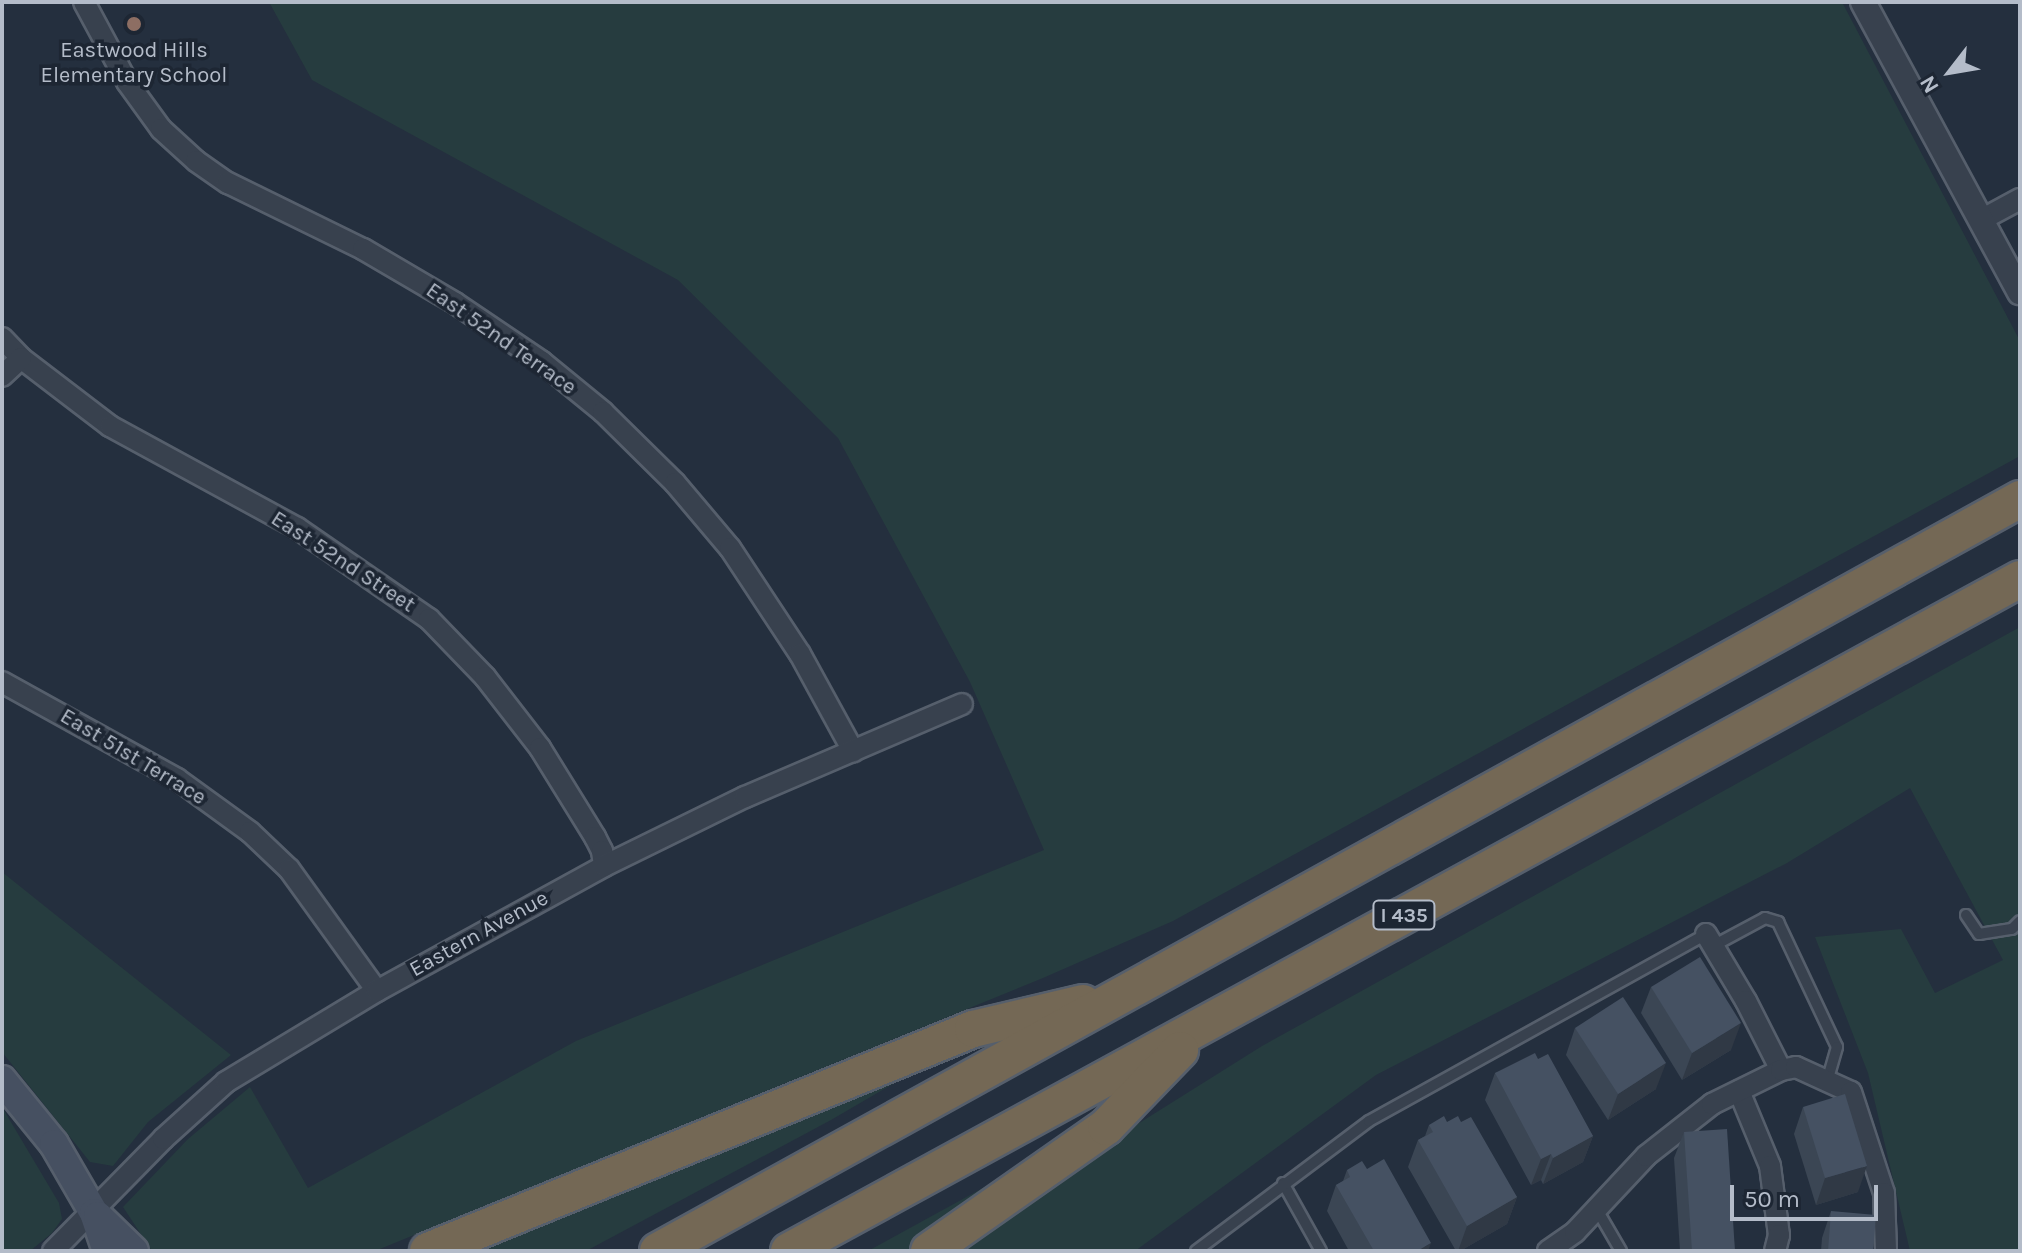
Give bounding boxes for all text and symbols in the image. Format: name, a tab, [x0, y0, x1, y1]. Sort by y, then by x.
marker: Eastwood Hills Elementary School	[125, 15, 143, 33]
north arrow	[1910, 32, 1990, 112]
place label: Eastwood Hills Elementary School	[41, 37, 227, 88]
text: N	[1914, 71, 1945, 98]
street label: East 52nd Terrace	[421, 277, 581, 401]
street label: East 52nd Street	[266, 506, 420, 618]
street label: East 51st Terrace	[55, 703, 211, 811]
street label: Eastern Avenue	[405, 885, 553, 983]
road number: I 435	[1372, 899, 1436, 931]
scale bar	[1734, 1169, 1882, 1219]
text: 50 m	[1744, 1185, 1800, 1213]

